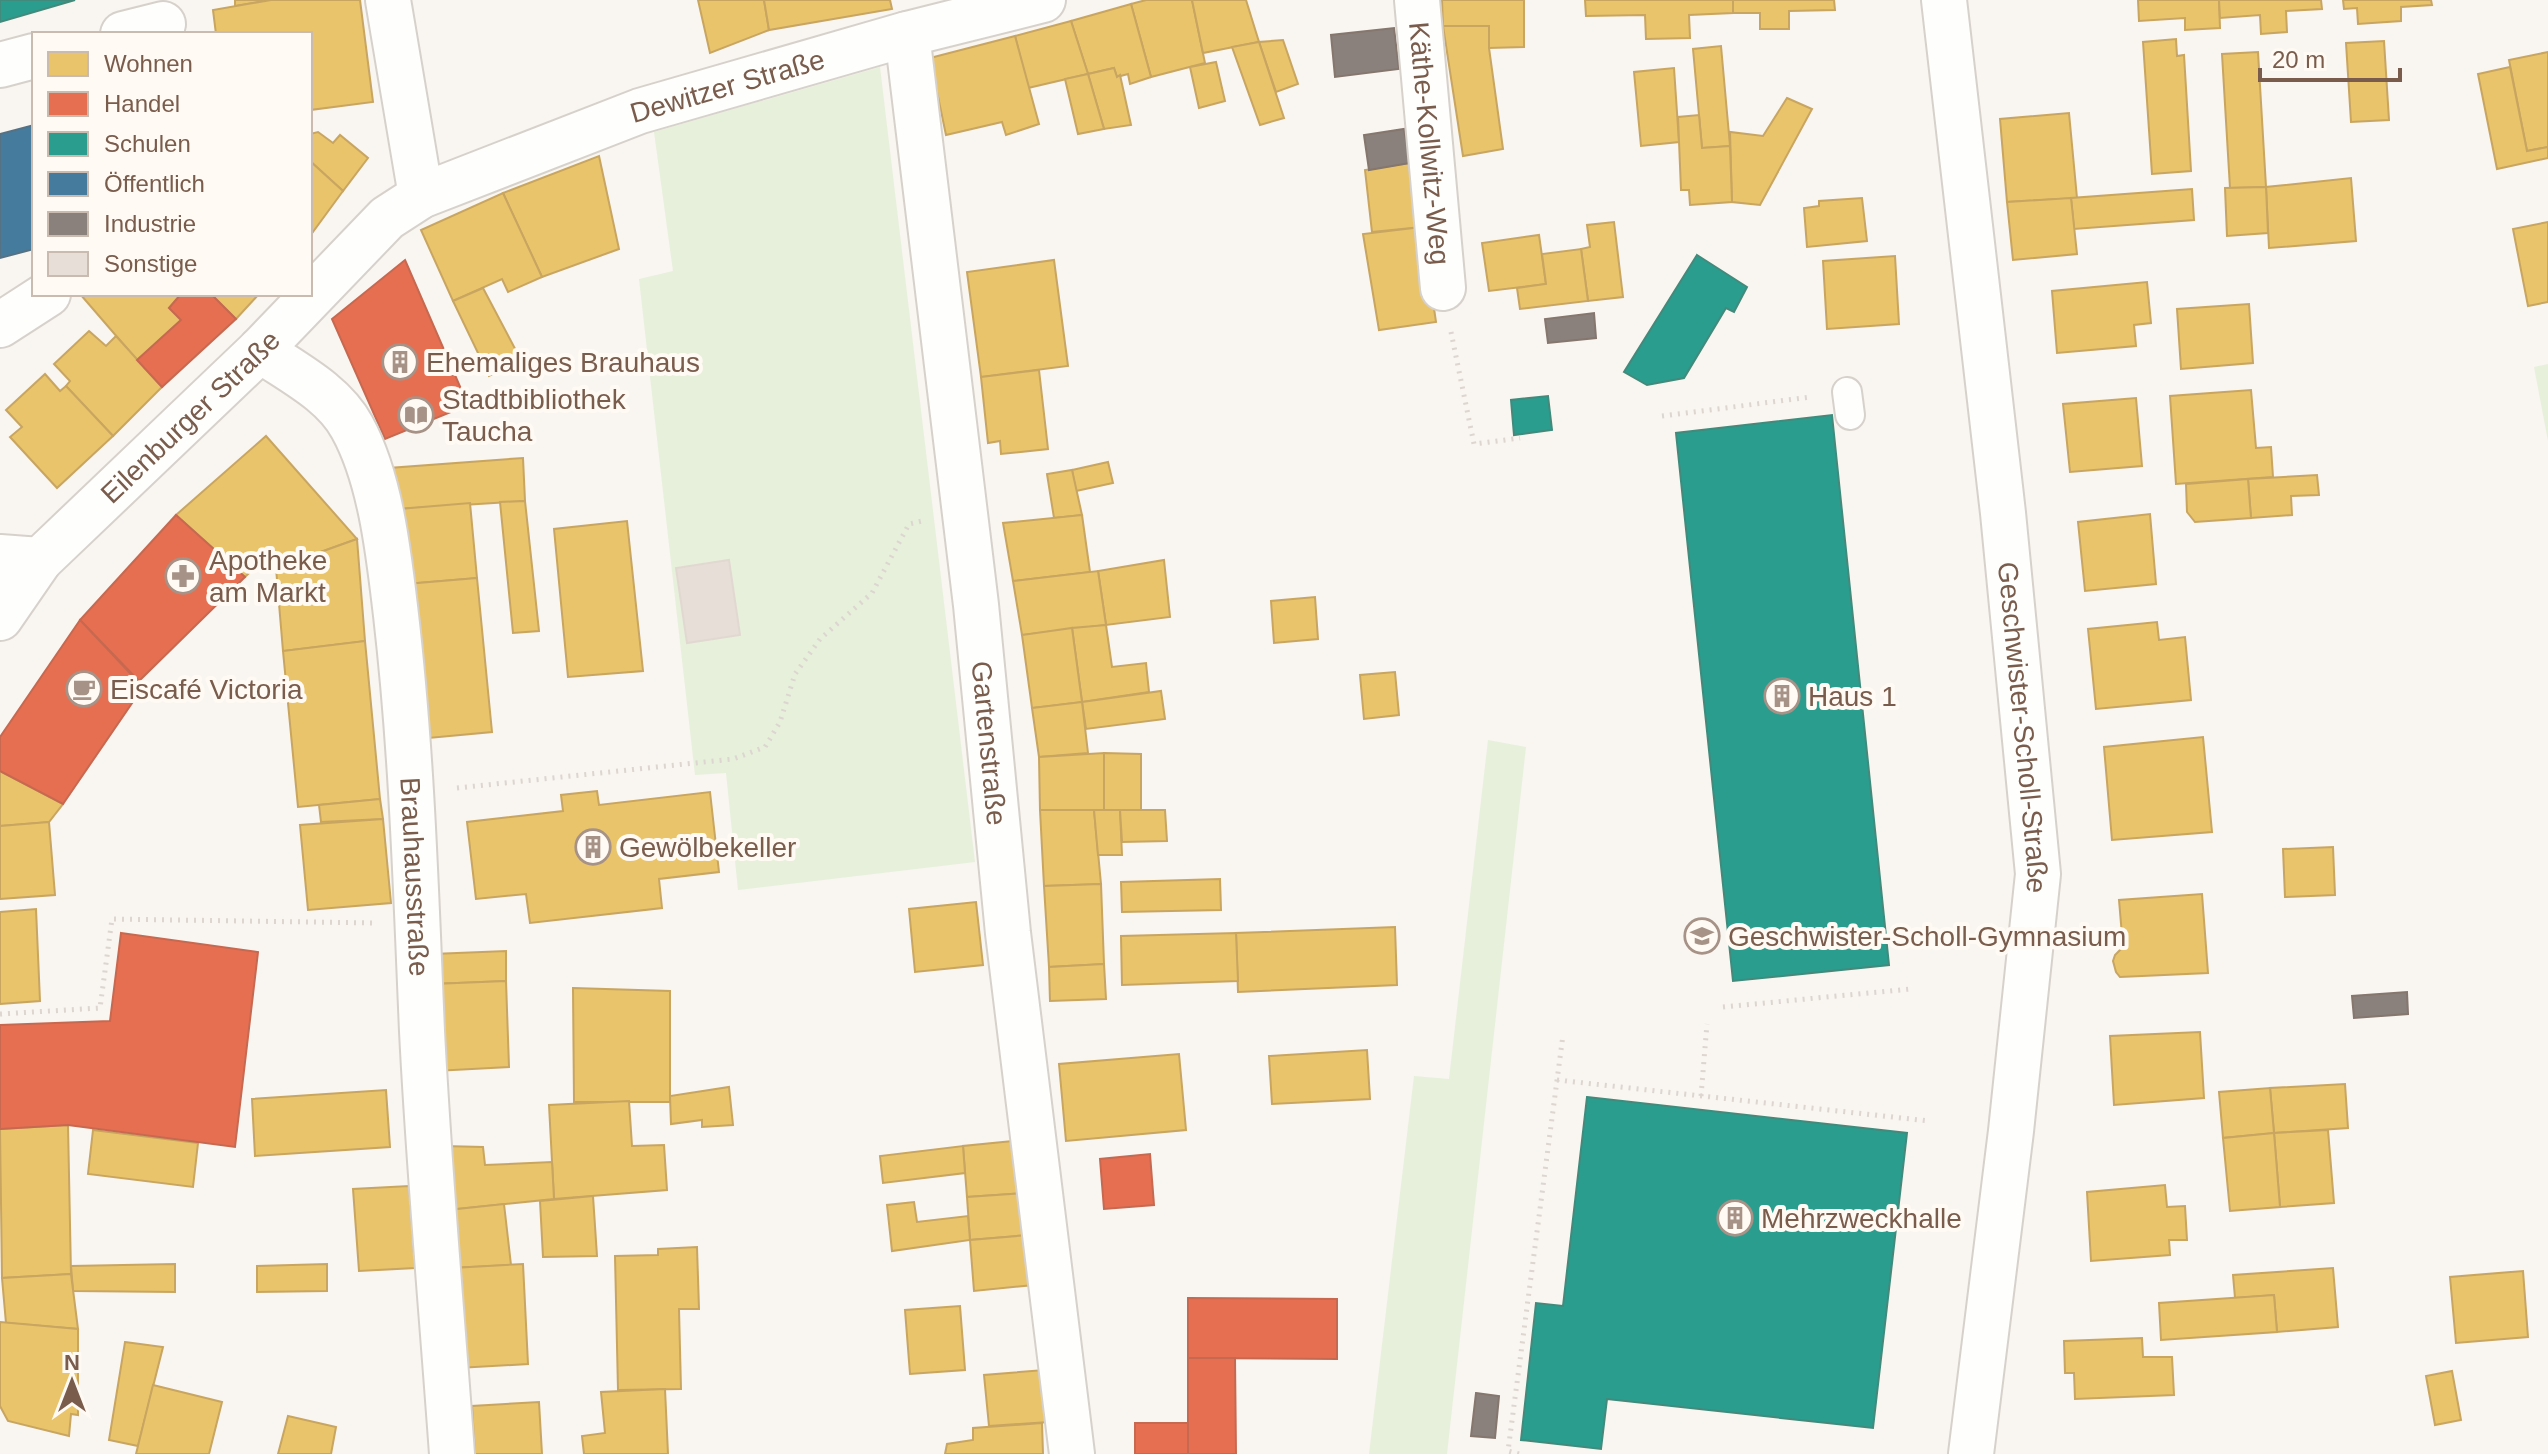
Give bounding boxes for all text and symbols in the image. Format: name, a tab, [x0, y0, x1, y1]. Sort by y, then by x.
street label: Käthe-Kollwitz-Weg	[1404, 21, 1456, 266]
legend	[32, 32, 312, 296]
scale bar	[2260, 32, 2400, 82]
street label: Dewitzer Straße	[626, 43, 828, 129]
text: 20 m	[2272, 46, 2325, 73]
text: Wohnen	[104, 50, 193, 77]
text: Handel	[104, 90, 180, 117]
text: Schulen	[104, 130, 191, 157]
text: Öffentlich	[104, 170, 205, 197]
text: Industrie	[104, 210, 196, 237]
text: Sonstige	[104, 250, 197, 277]
street label: Eilenburger Straße	[94, 324, 286, 509]
building icon: Ehemaliges Brauhaus	[381, 343, 419, 381]
place label: Ehemaliges Brauhaus	[426, 347, 700, 378]
place label: Stadtbibliothek Taucha	[442, 384, 627, 447]
library icon: Stadtbibliothek Taucha	[397, 396, 435, 434]
place label: Apotheke am Markt	[209, 545, 327, 608]
pharmacy icon: Apotheke am Markt	[164, 557, 202, 595]
street label: Geschwister-Scholl-Straße	[1992, 560, 2054, 895]
street label: Gartenstraße	[966, 660, 1013, 827]
cafe icon: Eiscafé Victoria	[65, 670, 103, 708]
place label: Eiscafé Victoria	[110, 674, 303, 705]
building icon: Haus 1	[1763, 677, 1801, 715]
place label: Haus 1	[1808, 681, 1897, 712]
street label: Brauhausstraße	[395, 776, 435, 977]
building icon: Gewölbekeller	[574, 828, 612, 866]
place label: Gewölbekeller	[619, 832, 796, 863]
school or university icon: Geschwister-Scholl-Gymnasium	[1683, 917, 1721, 955]
place label: Geschwister-Scholl-Gymnasium	[1728, 921, 2126, 952]
building icon: Mehrzweckhalle	[1716, 1199, 1754, 1237]
place label: Mehrzweckhalle	[1761, 1203, 1962, 1234]
north arrow	[32, 1342, 112, 1422]
text: N	[64, 1350, 80, 1375]

